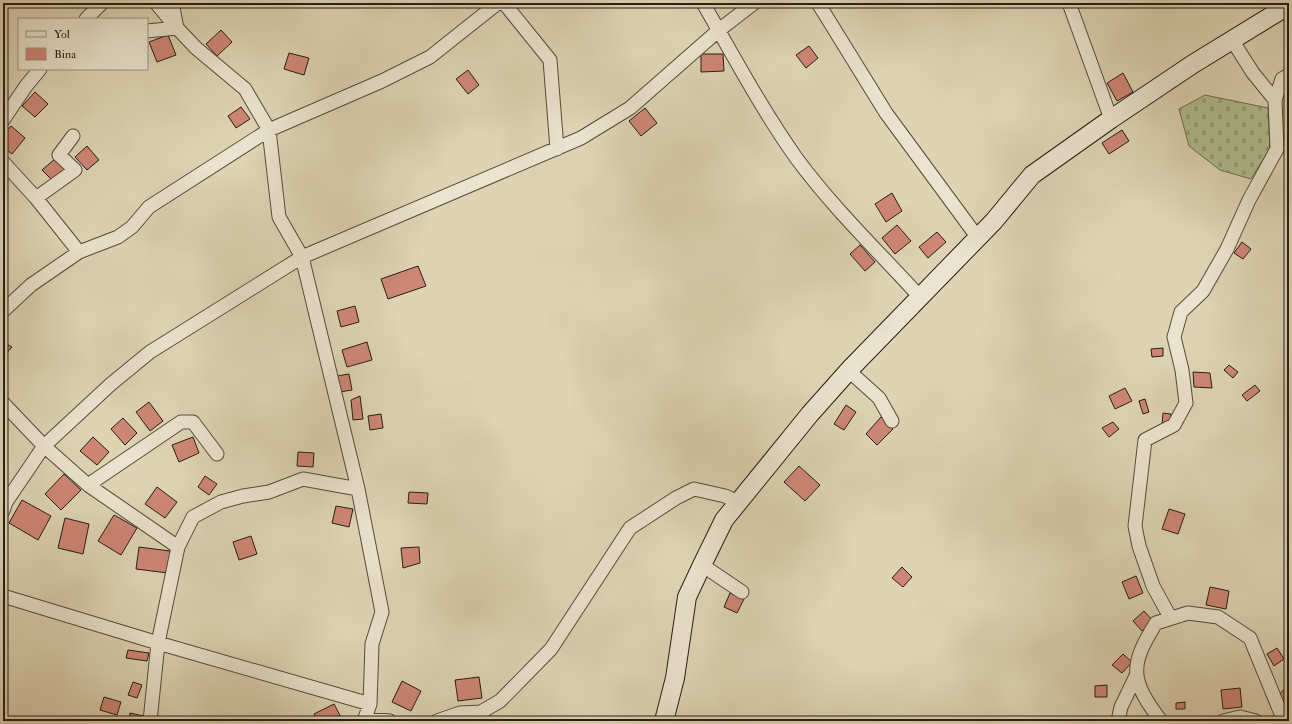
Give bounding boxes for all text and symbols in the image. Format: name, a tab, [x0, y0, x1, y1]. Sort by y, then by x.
legend	[18, 18, 148, 70]
text: Yol	[54, 27, 70, 42]
text: Bina	[54, 47, 77, 62]

